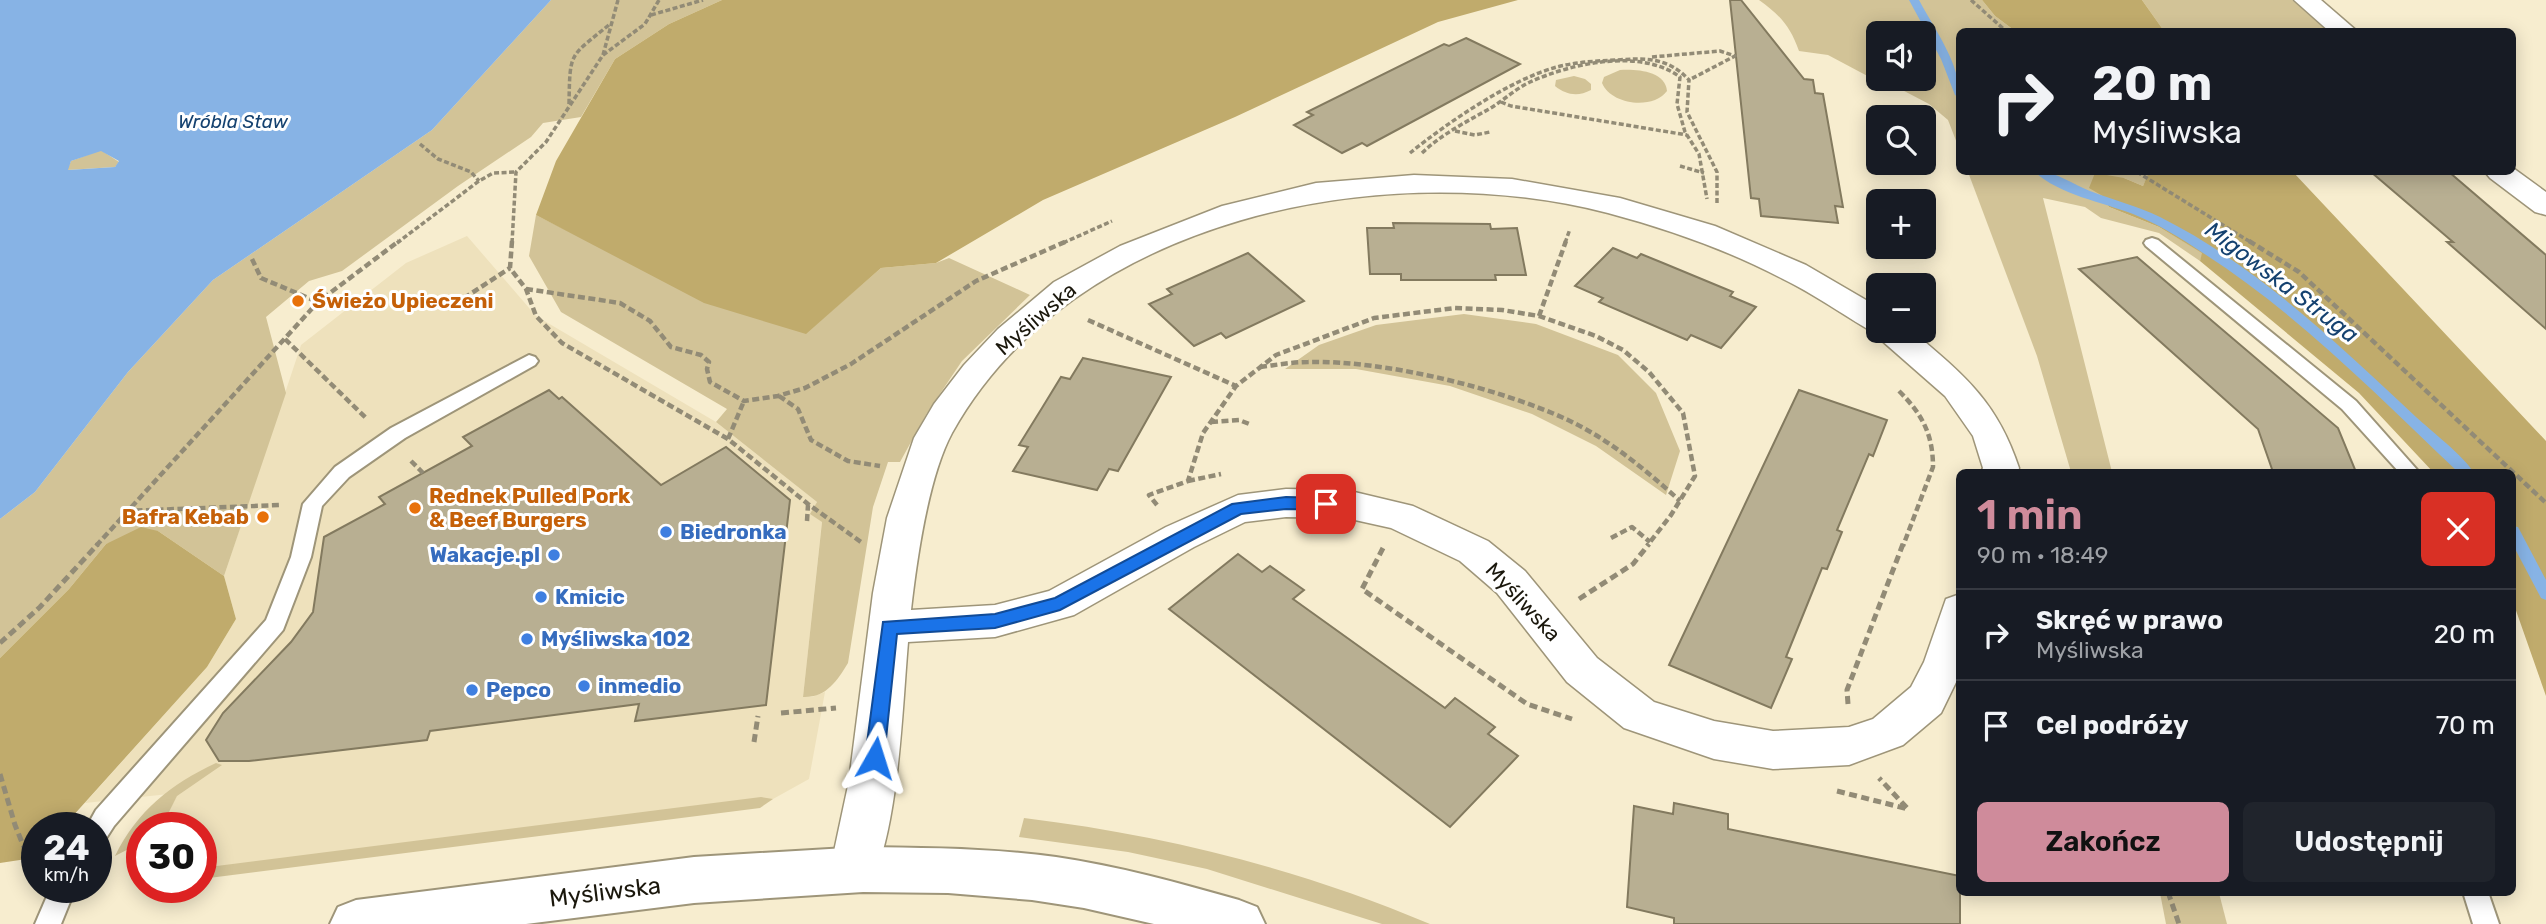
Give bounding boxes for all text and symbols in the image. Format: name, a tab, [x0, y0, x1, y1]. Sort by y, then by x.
map controls	[1866, 21, 1936, 343]
button: sound	[1866, 21, 1936, 91]
text: 20 m	[2092, 54, 2213, 112]
icon: right	[1977, 56, 2068, 147]
button: search	[1866, 105, 1936, 175]
water label: Wróbla Staw	[178, 110, 289, 133]
text: Myśliwska	[2092, 113, 2242, 151]
button: +	[1866, 189, 1936, 259]
water label: Migowska Struga	[2200, 215, 2364, 349]
button: −	[1866, 273, 1936, 343]
street label: Myśliwska	[990, 277, 1081, 360]
place label: Świeżo Upieczeni	[312, 288, 494, 313]
marker: Świeżo Upieczeni	[290, 293, 306, 309]
pin	[1296, 474, 1356, 534]
place label: Rednek Pulled Pork & Beef Burgers	[429, 483, 631, 532]
icon: arrive	[1307, 485, 1345, 523]
text: 1 min	[1977, 490, 2083, 540]
button: close	[2421, 492, 2495, 566]
marker: Rednek Pulled Pork & Beef Burgers	[407, 500, 423, 516]
place label: Bafra Kebab	[122, 504, 249, 529]
marker: Bafra Kebab	[255, 509, 271, 525]
place label: Biedronka	[680, 519, 787, 544]
marker: Biedronka	[658, 524, 674, 540]
text: 90 m · 18:49	[1977, 541, 2108, 569]
place label: Wakacje.pl	[430, 542, 540, 567]
marker: Wakacje.pl	[546, 547, 562, 563]
street label: Myśliwska	[1481, 557, 1566, 646]
place label: Kmicic	[555, 584, 625, 609]
marker: Kmicic	[533, 589, 549, 605]
text: Skręć w prawo	[2036, 605, 2223, 636]
icon: right	[1977, 616, 2015, 654]
text: 20 m	[2434, 619, 2495, 650]
place label: Myśliwska 102	[541, 626, 690, 651]
marker: Myśliwska 102	[519, 631, 535, 647]
text: Myśliwska	[2036, 636, 2144, 664]
place label: inmedio	[598, 673, 681, 698]
place label: Pepco	[486, 677, 551, 702]
marker: inmedio	[576, 678, 592, 694]
marker: Pepco	[464, 682, 480, 698]
icon: arrive	[1977, 707, 2015, 745]
text: Cel podróży	[2036, 710, 2189, 741]
text: 70 m	[2436, 710, 2495, 741]
position arrow	[838, 721, 912, 795]
button: Zakończ	[1977, 802, 2229, 882]
button: Udostępnij	[2243, 802, 2495, 882]
speed limit sign: 30	[126, 812, 217, 903]
text: 24	[43, 827, 90, 869]
text: km/h	[44, 864, 89, 886]
street label: Myśliwska	[548, 871, 662, 913]

